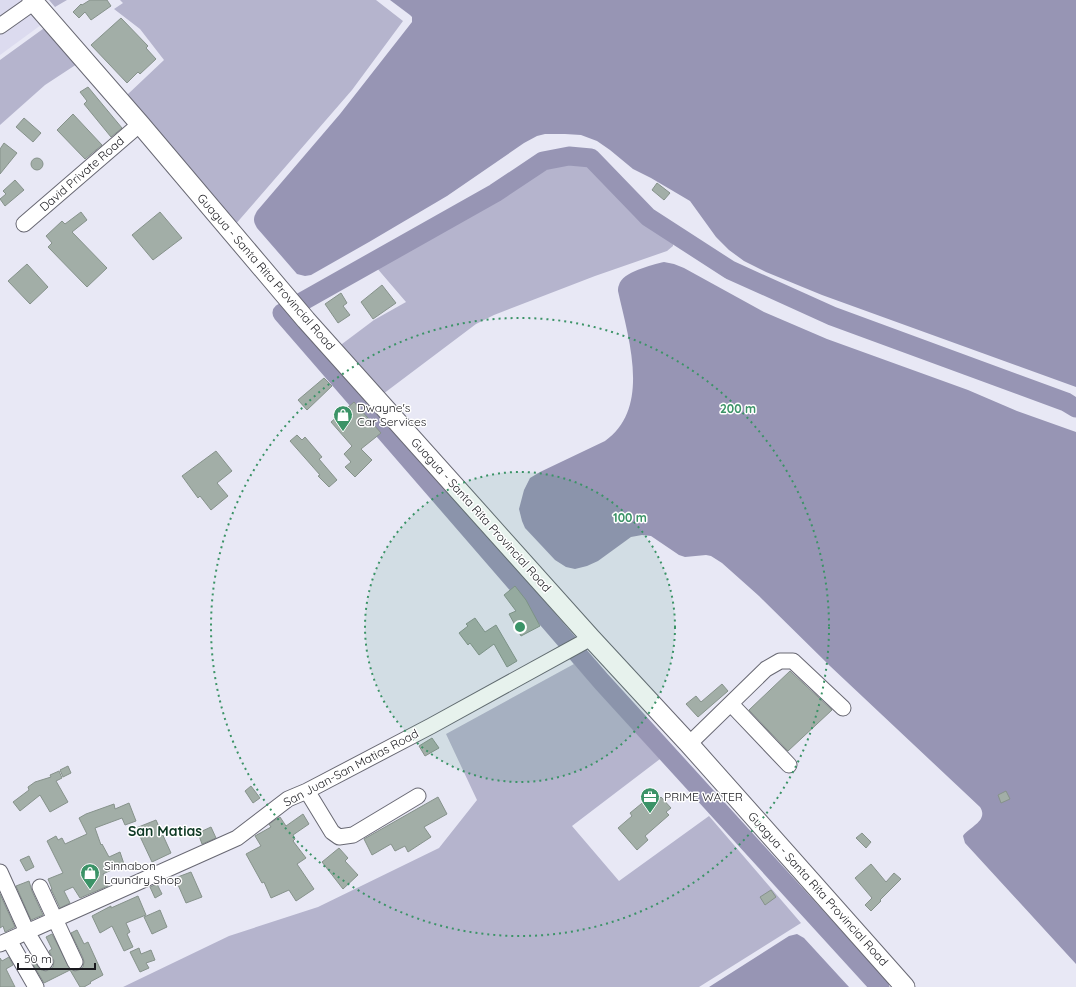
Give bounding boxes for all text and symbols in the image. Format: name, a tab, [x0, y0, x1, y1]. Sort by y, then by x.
street label: David Private Road	[36, 133, 127, 214]
street label: Guagua - Santa Rita Provincial Road	[194, 190, 338, 353]
place label: Dwayne's Car Services	[357, 400, 427, 429]
text: 200 m	[720, 401, 756, 416]
shop icon: Dwayne's Car Services	[332, 404, 354, 432]
street label: Guagua - Santa Rita Provincial Road	[408, 434, 555, 595]
text: 100 m	[613, 510, 647, 525]
centre of rings	[513, 620, 527, 634]
street label: San Juan-San Matias Road	[281, 726, 421, 810]
office icon: PRIME WATER	[639, 786, 661, 814]
place label: PRIME WATER	[664, 789, 743, 804]
street label: Guagua - Santa Rita Provincial Road	[745, 808, 892, 969]
district label: San Matias	[128, 822, 202, 840]
place label: Sinnabon Laundry Shop	[104, 858, 181, 887]
shop icon: Sinnabon Laundry Shop	[79, 862, 101, 890]
scale bar	[18, 945, 95, 971]
text: 50 m	[24, 951, 52, 966]

